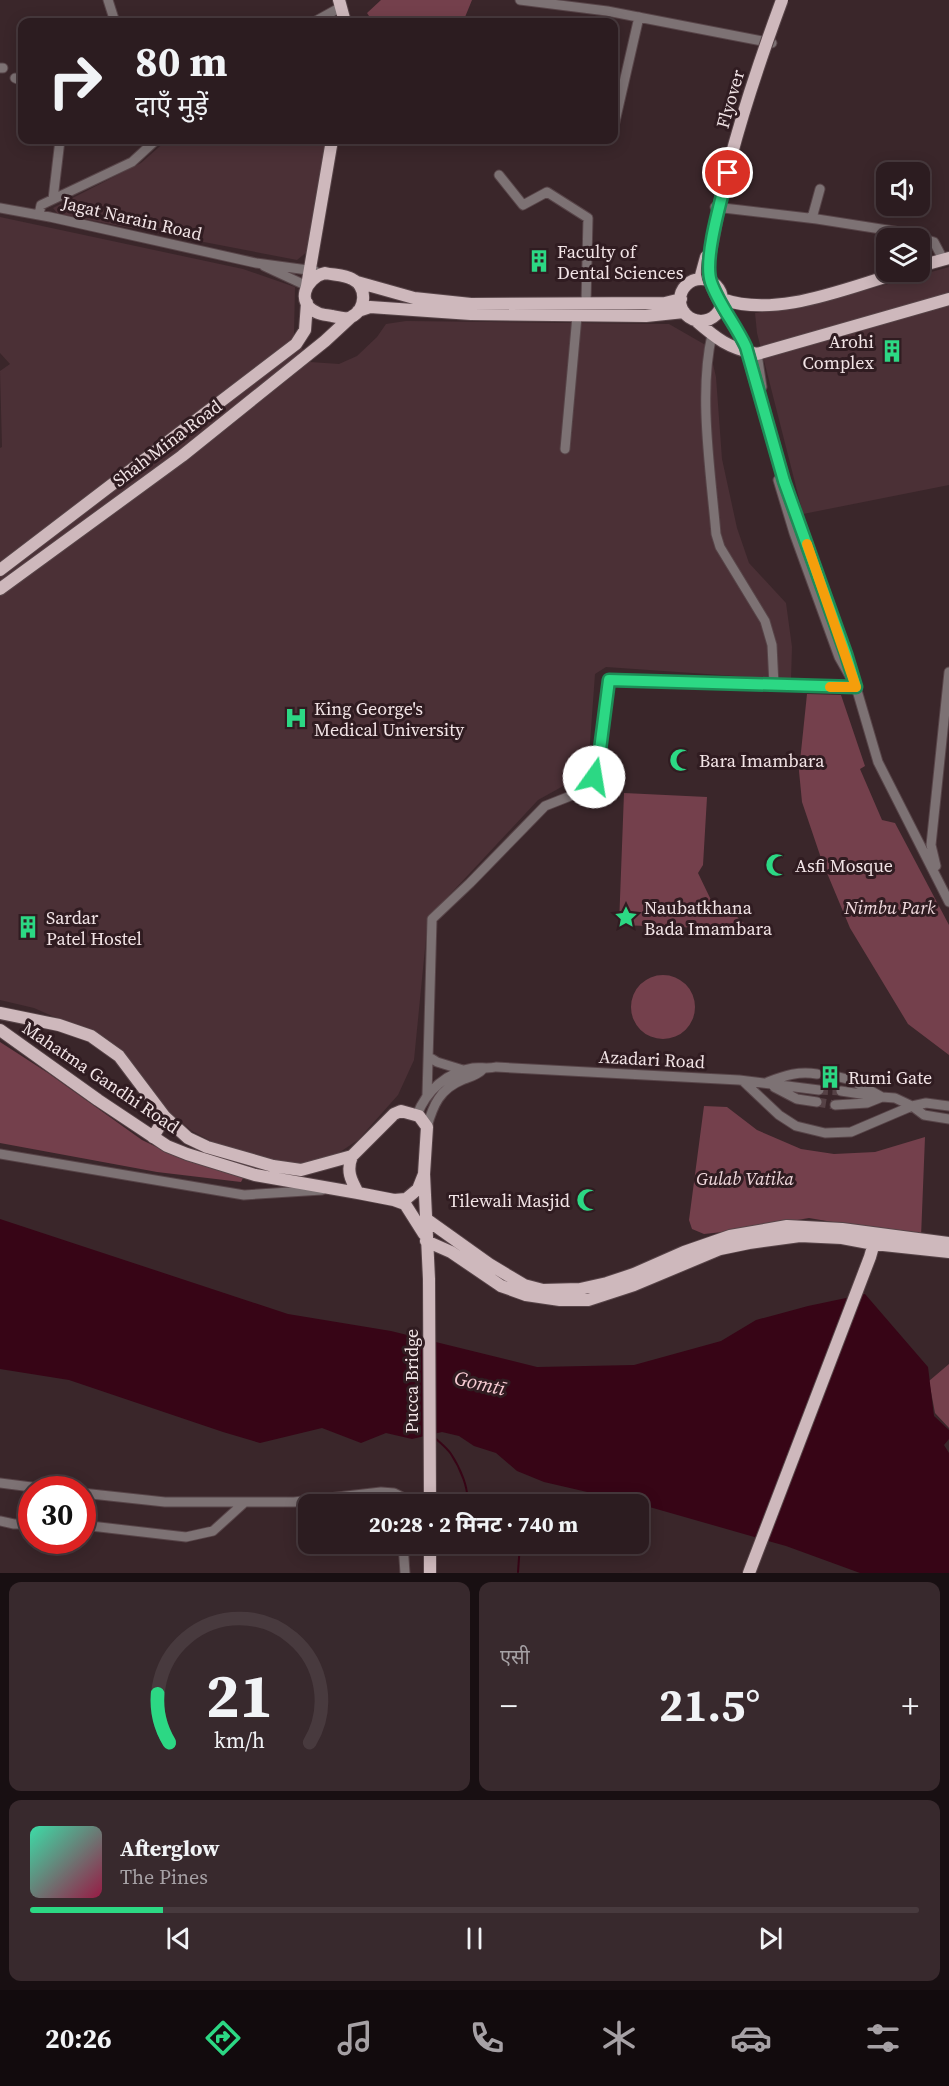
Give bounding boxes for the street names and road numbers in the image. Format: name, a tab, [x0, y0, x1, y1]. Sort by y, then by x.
street label: Flyover	[710, 66, 750, 131]
street label: Jagat Narain Road	[58, 189, 205, 246]
street label: Shah Mina Road	[107, 394, 227, 492]
street label: Mahatma Gandhi Road	[18, 1015, 184, 1139]
street label: Azadari Road	[598, 1044, 706, 1074]
street label: Pucca Bridge	[399, 1329, 424, 1433]

